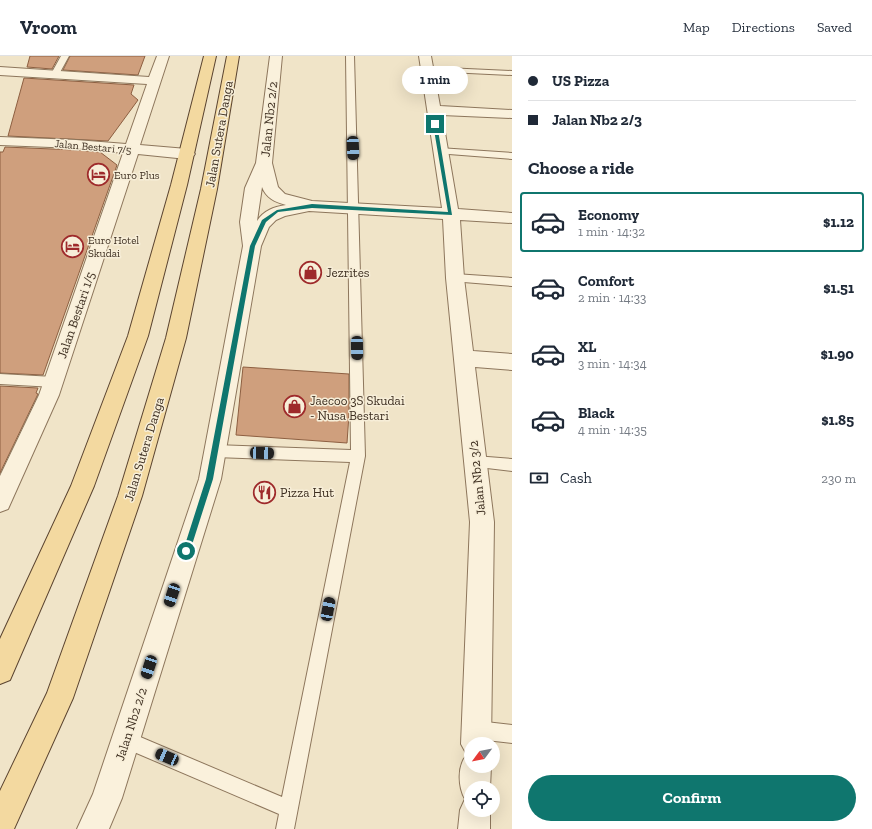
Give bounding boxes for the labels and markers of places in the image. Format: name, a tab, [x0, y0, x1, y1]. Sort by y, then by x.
hotel icon: Euro Plus	[85, 162, 111, 188]
place label: Euro Plus	[114, 169, 160, 182]
hotel icon: Euro Hotel Skudai	[60, 233, 86, 259]
place label: Euro Hotel Skudai	[88, 234, 139, 260]
shop icon: Jezrites	[297, 259, 323, 285]
place label: Jezrites	[326, 265, 370, 280]
place label: Jaecoo 3S Skudai - Nusa Bestari	[310, 393, 405, 423]
shop icon: Jaecoo 3S Skudai - Nusa Bestari	[281, 394, 307, 420]
restaurant icon: Pizza Hut	[252, 479, 278, 505]
place label: Pizza Hut	[280, 485, 334, 500]

